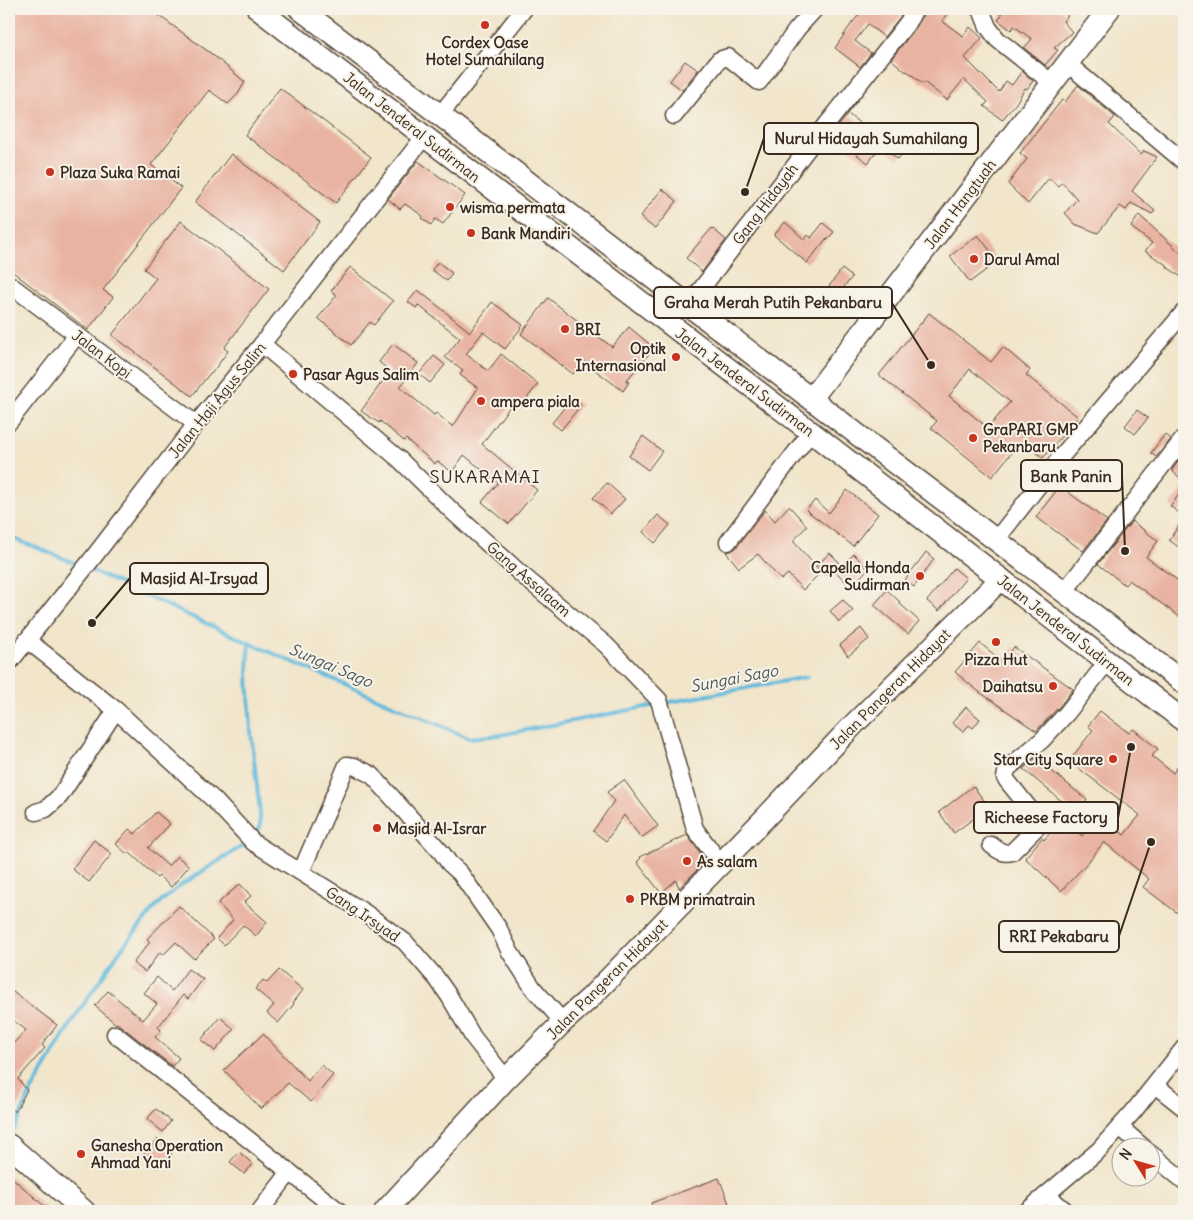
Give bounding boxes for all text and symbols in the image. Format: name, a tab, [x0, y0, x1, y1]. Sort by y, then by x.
marker: Cordex Oase Hotel Sumahilang	[479, 19, 491, 31]
place label: Cordex Oase Hotel Sumahilang	[426, 33, 544, 70]
street label: Jalan Jenderal Sudirman	[340, 68, 485, 187]
callout: Nurul Hidayah Sumahilang	[764, 123, 978, 154]
text: Nurul Hidayah Sumahilang	[774, 128, 968, 149]
street label: Jalan Hangtuah	[920, 155, 1000, 253]
street label: Gang Hidayah	[728, 159, 802, 249]
place label: Plaza Suka Ramai	[60, 163, 180, 182]
marker: Plaza Suka Ramai	[44, 166, 56, 178]
place label: wisma permata	[460, 198, 566, 218]
marker: wisma permata	[444, 201, 456, 213]
place label: Bank Mandiri	[481, 224, 570, 243]
marker: Bank Mandiri	[465, 227, 477, 239]
place label: Darul Amal	[984, 250, 1060, 269]
marker: Darul Amal	[968, 253, 980, 265]
callout: Graha Merah Putih Pekanbaru	[654, 287, 892, 318]
text: Graha Merah Putih Pekanbaru	[664, 292, 883, 312]
place label: BRI	[575, 320, 601, 339]
marker: BRI	[559, 323, 571, 335]
street label: Jalan Jenderal Sudirman	[672, 324, 818, 441]
street label: Jalan Kopi	[68, 325, 136, 383]
street label: Jalan Haji Agus Salim	[164, 338, 270, 462]
place label: Optik Internasional	[575, 339, 666, 375]
marker: Optik Internasional	[670, 351, 682, 363]
place label: Pasar Agus Salim	[303, 365, 419, 385]
marker: Pasar Agus Salim	[287, 368, 299, 380]
place label: ampera piala	[491, 392, 580, 412]
marker: ampera piala	[475, 395, 487, 407]
place label: GraPARI GMP Pekanbaru	[983, 420, 1078, 456]
marker: GraPARI GMP Pekanbaru	[967, 432, 979, 444]
callout: Bank Panin	[1021, 460, 1122, 491]
district label: SUKARAMAI	[429, 465, 541, 488]
text: Bank Panin	[1030, 466, 1112, 486]
street label: Gang Assalaam	[483, 537, 575, 621]
place label: Capella Honda Sudirman	[811, 558, 910, 594]
callout: Masjid Al-Irsyad	[130, 563, 268, 594]
text: Masjid Al-Irsyad	[140, 568, 259, 589]
marker: Capella Honda Sudirman	[914, 570, 926, 582]
street label: Jalan Jenderal Sudirman	[994, 571, 1139, 690]
street label: Jalan Pangeran Hidayat	[826, 625, 954, 753]
marker: Pizza Hut	[990, 636, 1002, 648]
water label: Sungai Sago	[286, 638, 377, 692]
place label: Pizza Hut	[964, 650, 1029, 669]
water label: Sungai Sago	[688, 660, 780, 696]
place label: Daihatsu	[983, 677, 1043, 696]
marker: Daihatsu	[1047, 680, 1059, 692]
place label: Star City Square	[994, 750, 1103, 770]
marker: Star City Square	[1107, 753, 1119, 765]
callout: Richeese Factory	[974, 802, 1118, 833]
text: Richeese Factory	[984, 807, 1108, 828]
place label: Masjid Al-Israr	[387, 819, 487, 838]
marker: Masjid Al-Israr	[371, 822, 383, 834]
place label: As salam	[697, 852, 758, 871]
marker: As salam	[681, 855, 693, 867]
street label: Gang Irsyad	[322, 882, 404, 946]
place label: PKBM primatrain	[640, 890, 756, 910]
marker: PKBM primatrain	[624, 893, 636, 905]
street label: Jalan Pangeran Hidayat	[543, 915, 671, 1043]
callout: RRI Pekabaru	[999, 921, 1119, 952]
text: RRI Pekabaru	[1009, 926, 1110, 946]
place label: Ganesha Operation Ahmad Yani	[91, 1136, 223, 1172]
north arrow	[1110, 1138, 1160, 1188]
text: N	[1116, 1145, 1136, 1163]
marker: Ganesha Operation Ahmad Yani	[75, 1148, 87, 1160]

